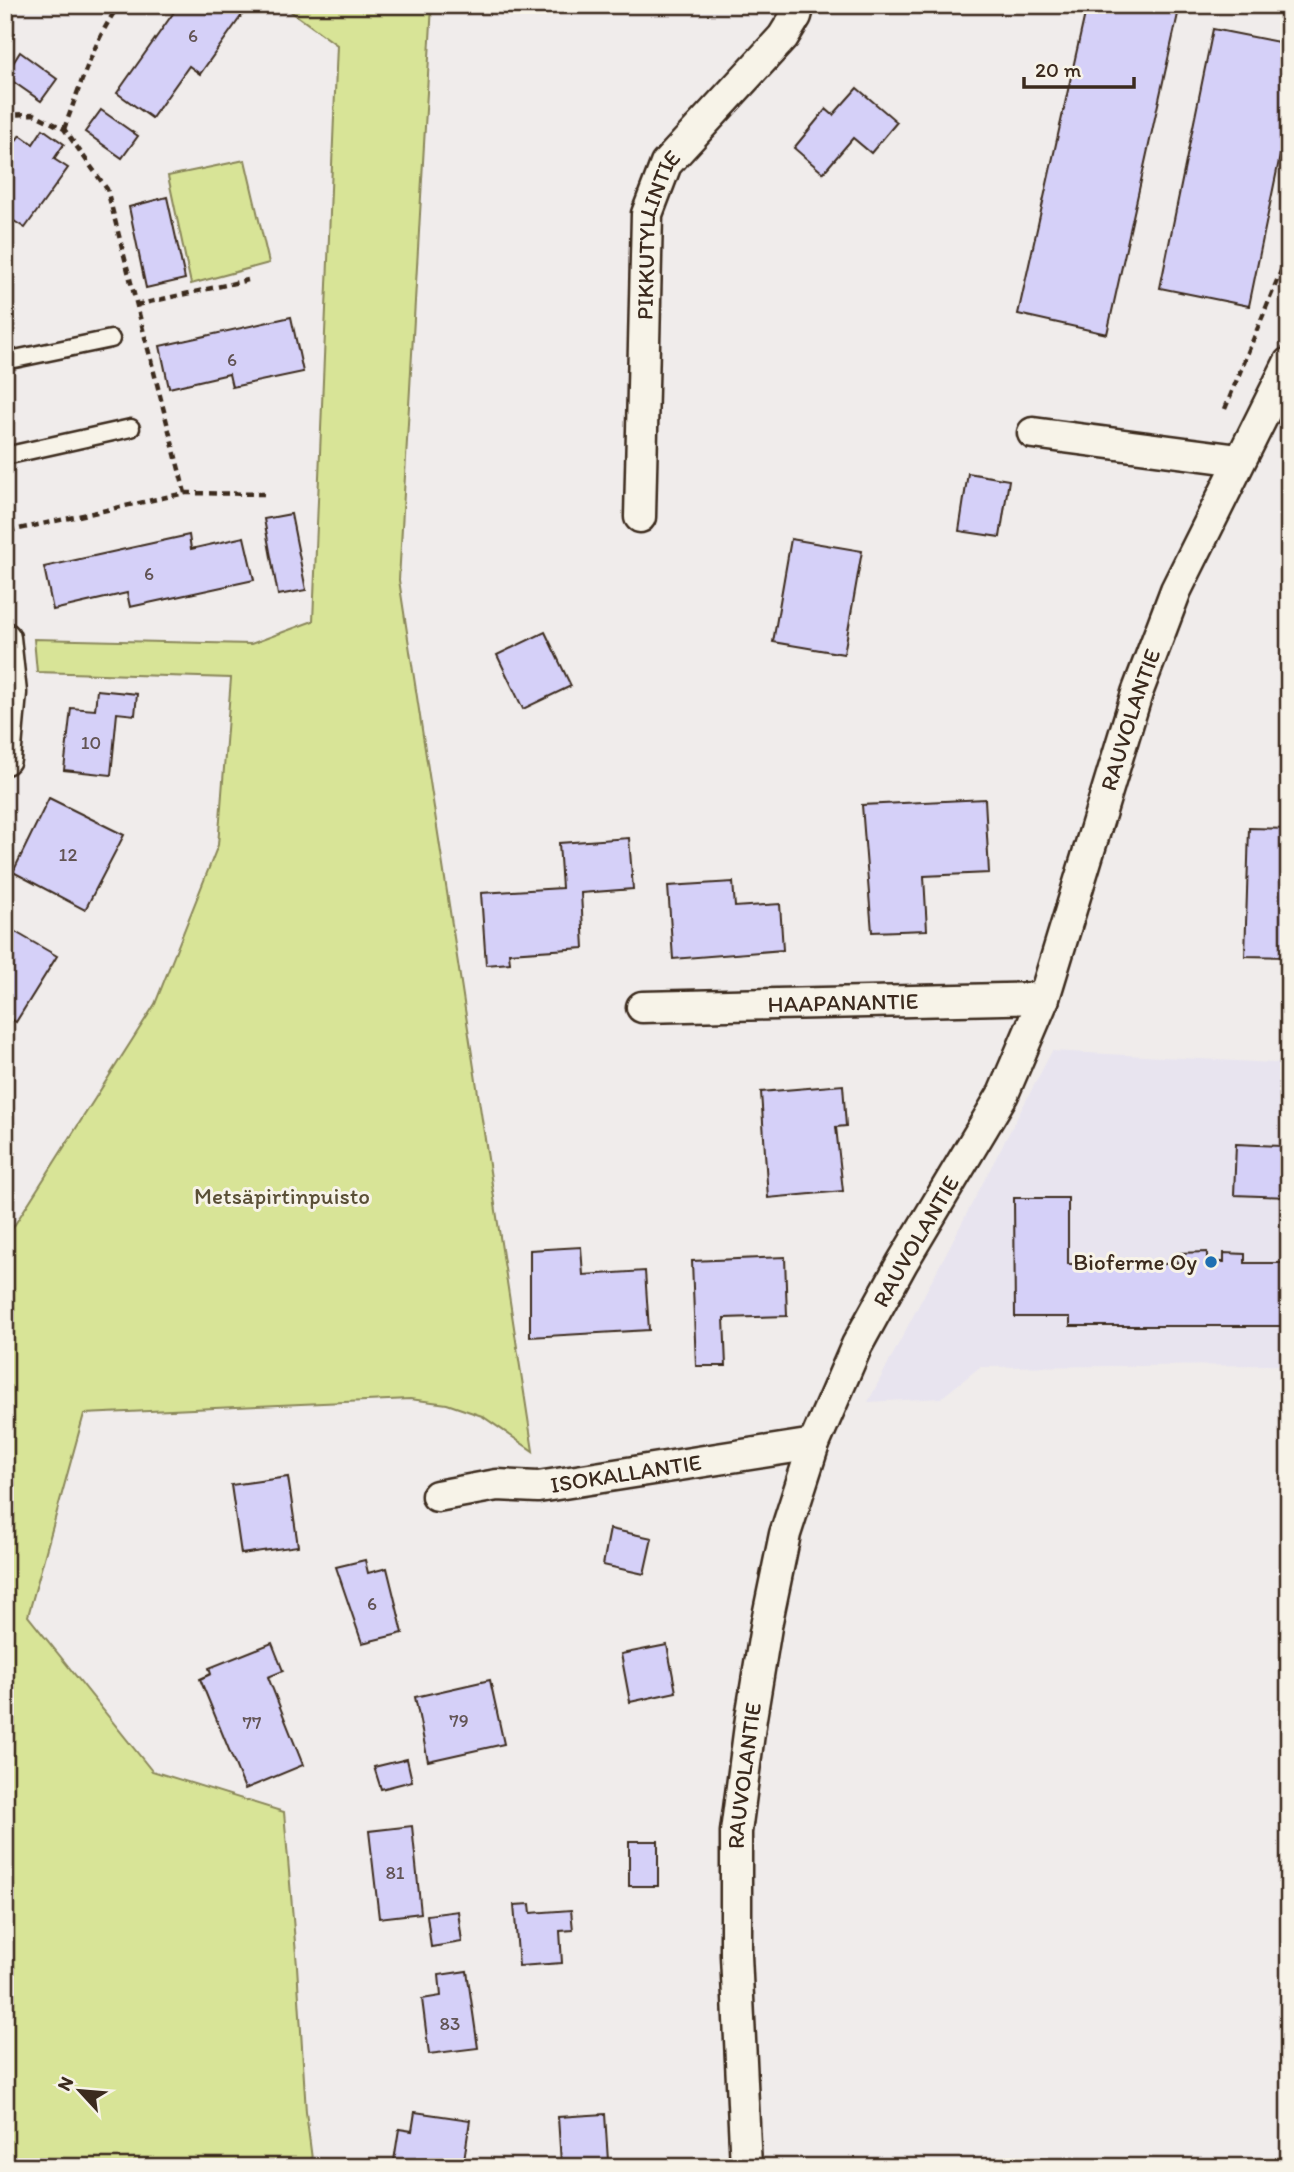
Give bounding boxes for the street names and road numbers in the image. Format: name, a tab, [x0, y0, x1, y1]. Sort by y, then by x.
street label: PIKKUTYLLINTIE	[631, 144, 686, 320]
street label: RAUVOLANTIE	[1094, 645, 1167, 794]
street label: HAAPANANTIE	[767, 987, 919, 1018]
street label: RAUVOLANTIE	[867, 1170, 965, 1312]
street label: ISOKALLANTIE	[548, 1448, 704, 1499]
street label: RAUVOLANTIE	[722, 1700, 767, 1849]

